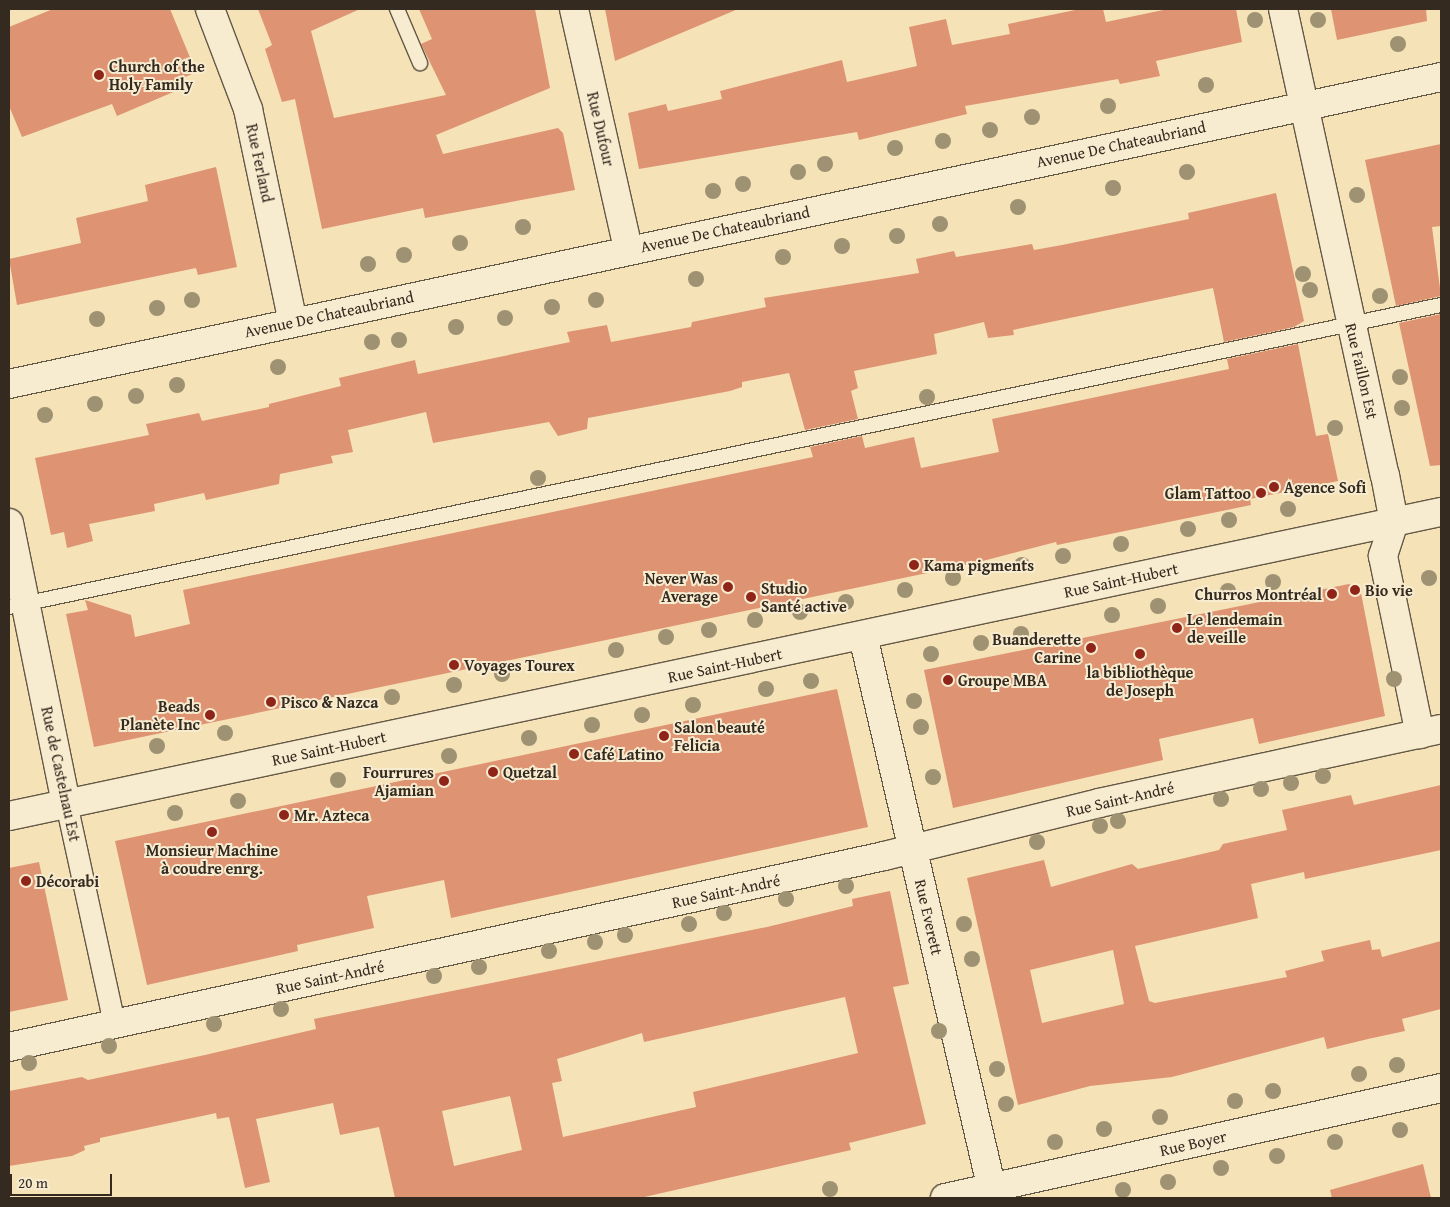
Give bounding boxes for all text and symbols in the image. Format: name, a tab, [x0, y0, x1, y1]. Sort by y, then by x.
place label: Church of the Holy Family	[109, 56, 205, 94]
marker: Church of the Holy Family	[93, 69, 105, 81]
street label: Rue Dufour	[583, 90, 619, 168]
street label: Avenue De Chateaubriand	[1035, 117, 1207, 171]
street label: Rue Ferland	[242, 122, 278, 204]
street label: Avenue De Chateaubriand	[639, 202, 811, 256]
street label: Avenue De Chateaubriand	[243, 287, 415, 341]
street label: Rue Faillon Est	[1342, 321, 1382, 421]
place label: Agence Sofi	[1284, 477, 1366, 497]
marker: Agence Sofi	[1268, 481, 1280, 493]
place label: Glam Tattoo	[1165, 483, 1251, 503]
marker: Glam Tattoo	[1255, 487, 1267, 499]
place label: Kama pigments	[924, 555, 1034, 575]
marker: Kama pigments	[908, 559, 920, 571]
street label: Rue Saint-Hubert	[1062, 559, 1180, 601]
place label: Never Was Average	[645, 568, 718, 606]
place label: Studio Santé active	[761, 578, 847, 616]
place label: Bio vie	[1365, 580, 1413, 600]
marker: Never Was Average	[722, 581, 734, 593]
place label: Churros Montréal	[1195, 584, 1322, 604]
marker: Bio vie	[1349, 584, 1361, 596]
marker: Churros Montréal	[1326, 588, 1338, 600]
marker: Studio Santé active	[745, 591, 757, 603]
place label: Le lendemain de veille	[1187, 609, 1282, 647]
marker: Le lendemain de veille	[1171, 622, 1183, 634]
place label: Buanderette Carine	[992, 629, 1081, 667]
marker: Buanderette Carine	[1085, 642, 1097, 654]
street label: Rue Saint-Hubert	[666, 644, 784, 686]
marker: la bibliothèque de Joseph	[1134, 648, 1146, 660]
place label: Voyages Tourex	[464, 655, 575, 675]
marker: Voyages Tourex	[448, 659, 460, 671]
place label: la bibliothèque de Joseph	[1087, 662, 1193, 700]
place label: Groupe MBA	[958, 670, 1047, 690]
marker: Groupe MBA	[942, 674, 954, 686]
place label: Pisco & Nazca	[281, 692, 378, 712]
place label: Beads Planète Inc	[121, 696, 200, 734]
marker: Pisco & Nazca	[265, 696, 277, 708]
street label: Rue de Castelnau Est	[37, 705, 85, 843]
marker: Beads Planète Inc	[204, 709, 216, 721]
place label: Salon beauté Felicia	[674, 717, 765, 755]
street label: Rue Saint-Hubert	[270, 727, 388, 769]
marker: Salon beauté Felicia	[658, 730, 670, 742]
place label: Café Latino	[584, 744, 664, 764]
marker: Café Latino	[568, 748, 580, 760]
place label: Fourrures Ajamian	[363, 762, 434, 800]
place label: Quetzal	[503, 762, 557, 782]
marker: Quetzal	[487, 766, 499, 778]
marker: Fourrures Ajamian	[438, 775, 450, 787]
street label: Rue Saint-André	[1064, 777, 1176, 821]
place label: Mr. Azteca	[294, 805, 369, 825]
marker: Mr. Azteca	[278, 809, 290, 821]
marker: Monsieur Machine à coudre enrg.	[206, 826, 218, 838]
place label: Monsieur Machine à coudre enrg.	[146, 840, 278, 878]
street label: Rue Saint-André	[670, 870, 782, 912]
place label: Décorabi	[36, 871, 99, 891]
marker: Décorabi	[20, 875, 32, 887]
street label: Rue Everett	[911, 877, 947, 957]
street label: Rue Saint-André	[274, 956, 386, 998]
street label: Rue Boyer	[1158, 1126, 1228, 1160]
scale bar	[12, 1164, 115, 1196]
text: 20 m	[18, 1172, 48, 1193]

